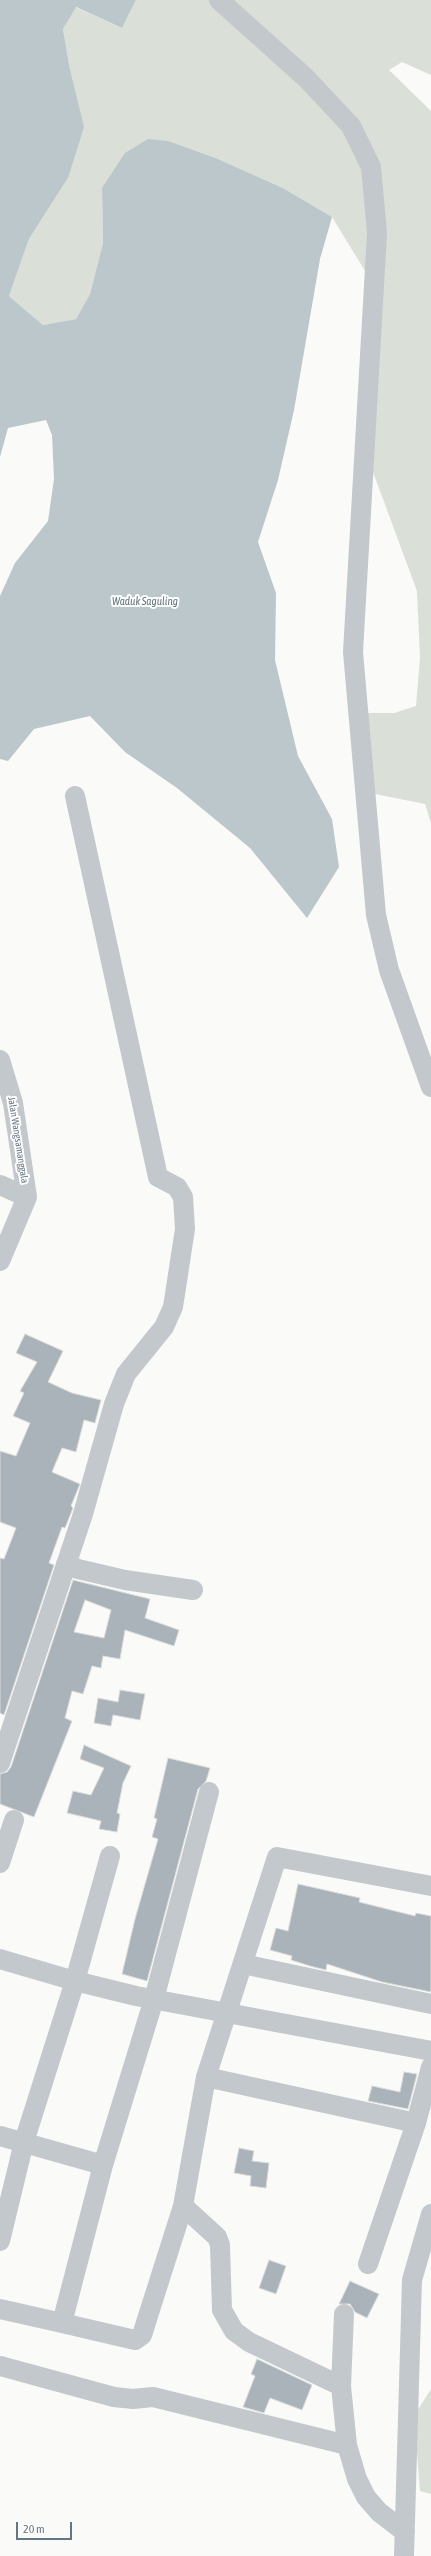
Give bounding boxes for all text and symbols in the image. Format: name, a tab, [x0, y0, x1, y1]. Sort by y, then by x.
water label: Waduk Saguling	[112, 595, 178, 609]
street label: Jalan Wangsamanggala	[5, 1096, 31, 1184]
scale bar	[18, 2514, 74, 2540]
text: 20 m	[23, 2522, 45, 2536]

